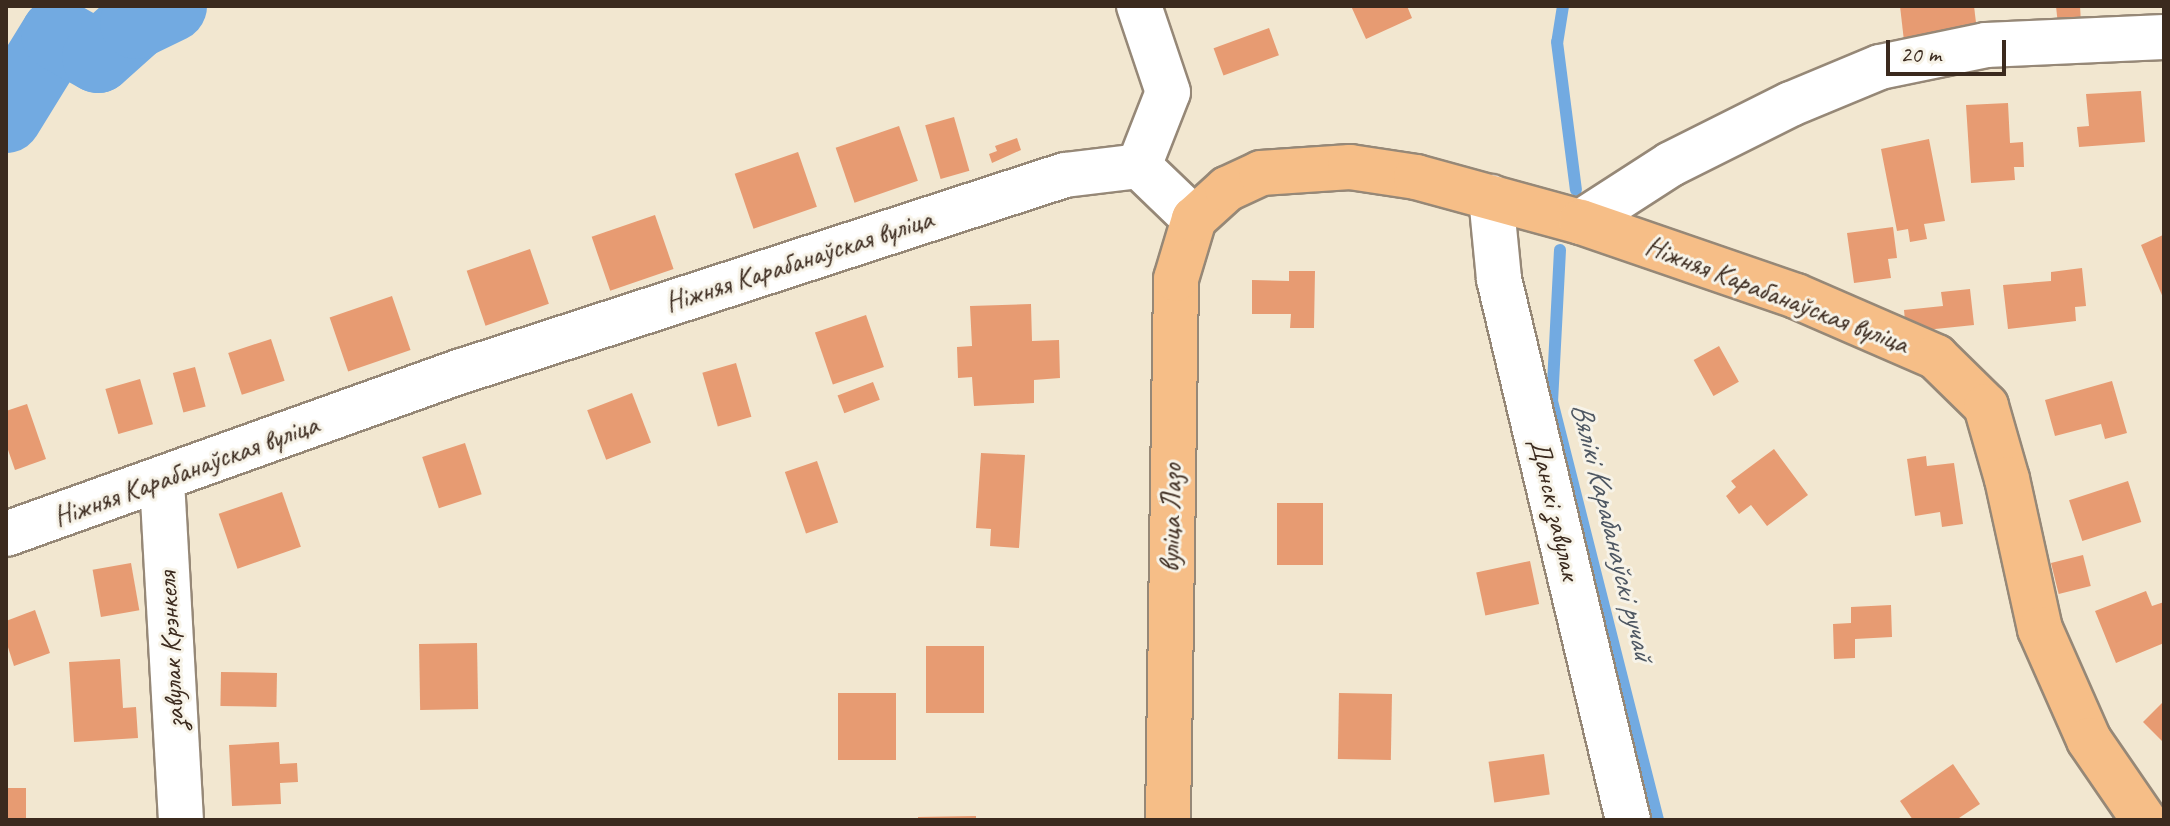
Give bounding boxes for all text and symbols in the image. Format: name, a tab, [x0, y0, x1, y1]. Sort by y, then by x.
scale bar	[1890, 24, 2010, 74]
text: 20 m	[1900, 39, 1941, 69]
street label: Ніжняя Карабанаўская вуліца	[663, 202, 935, 320]
street label: Ніжняя Карабанаўская вуліца	[1642, 230, 1912, 360]
water label: Вялікі Карабанаўскі ручай	[1564, 399, 1662, 663]
street label: Ніжняя Карабанаўская вуліца	[51, 408, 321, 534]
street label: Данскі завулак	[1522, 435, 1588, 583]
street label: вуліца Лазо	[1153, 463, 1189, 573]
street label: завулак Крэнкеля	[150, 571, 192, 729]

